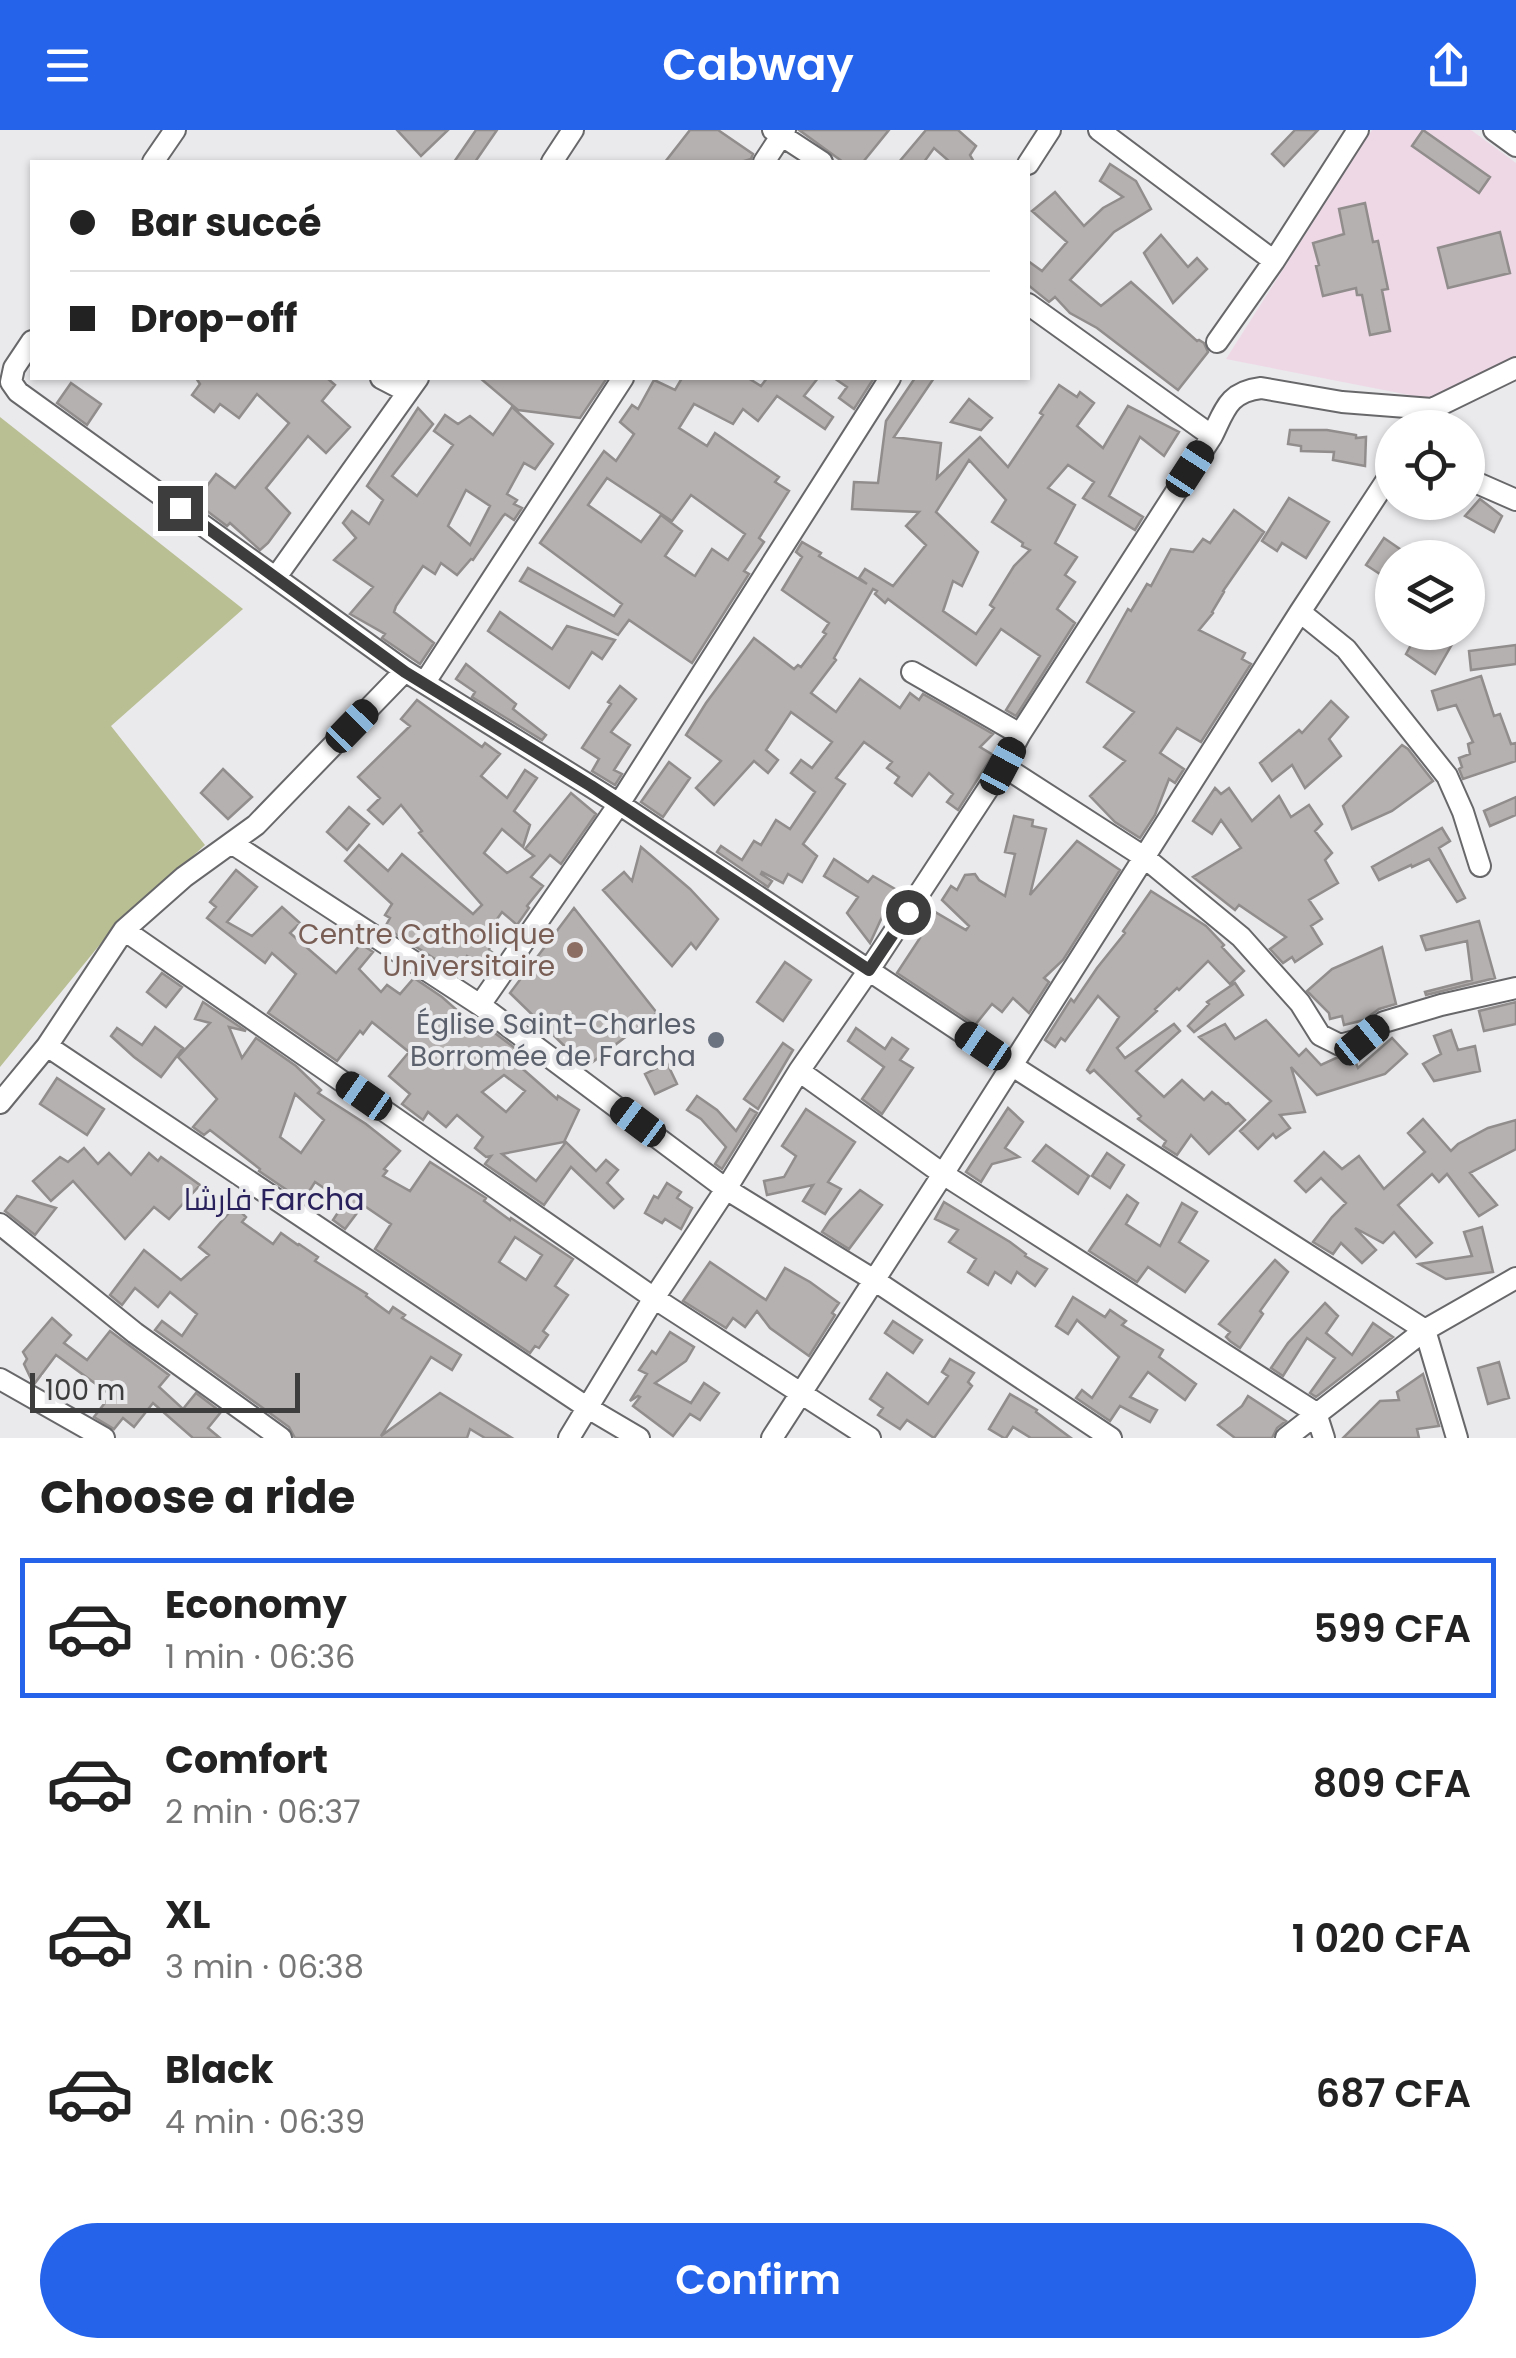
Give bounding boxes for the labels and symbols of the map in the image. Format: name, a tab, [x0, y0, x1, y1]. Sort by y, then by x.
car	[1161, 436, 1219, 502]
route end	[158, 486, 203, 531]
car	[320, 694, 384, 758]
car	[976, 732, 1030, 800]
route start	[886, 890, 931, 935]
place label: Centre Catholique Universitaire	[298, 915, 555, 986]
marker: Centre Catholique Universitaire	[564, 939, 586, 961]
place label: Église Saint-Charles Borromée de Farcha	[410, 1005, 696, 1076]
car	[1329, 1009, 1395, 1071]
car	[950, 1017, 1016, 1075]
marker: Église Saint-Charles Borromée de Farcha	[705, 1029, 727, 1051]
car	[331, 1067, 397, 1125]
car	[605, 1092, 671, 1152]
district label: فارشا Farcha	[184, 1178, 364, 1221]
scale bar	[30, 1368, 300, 1412]

